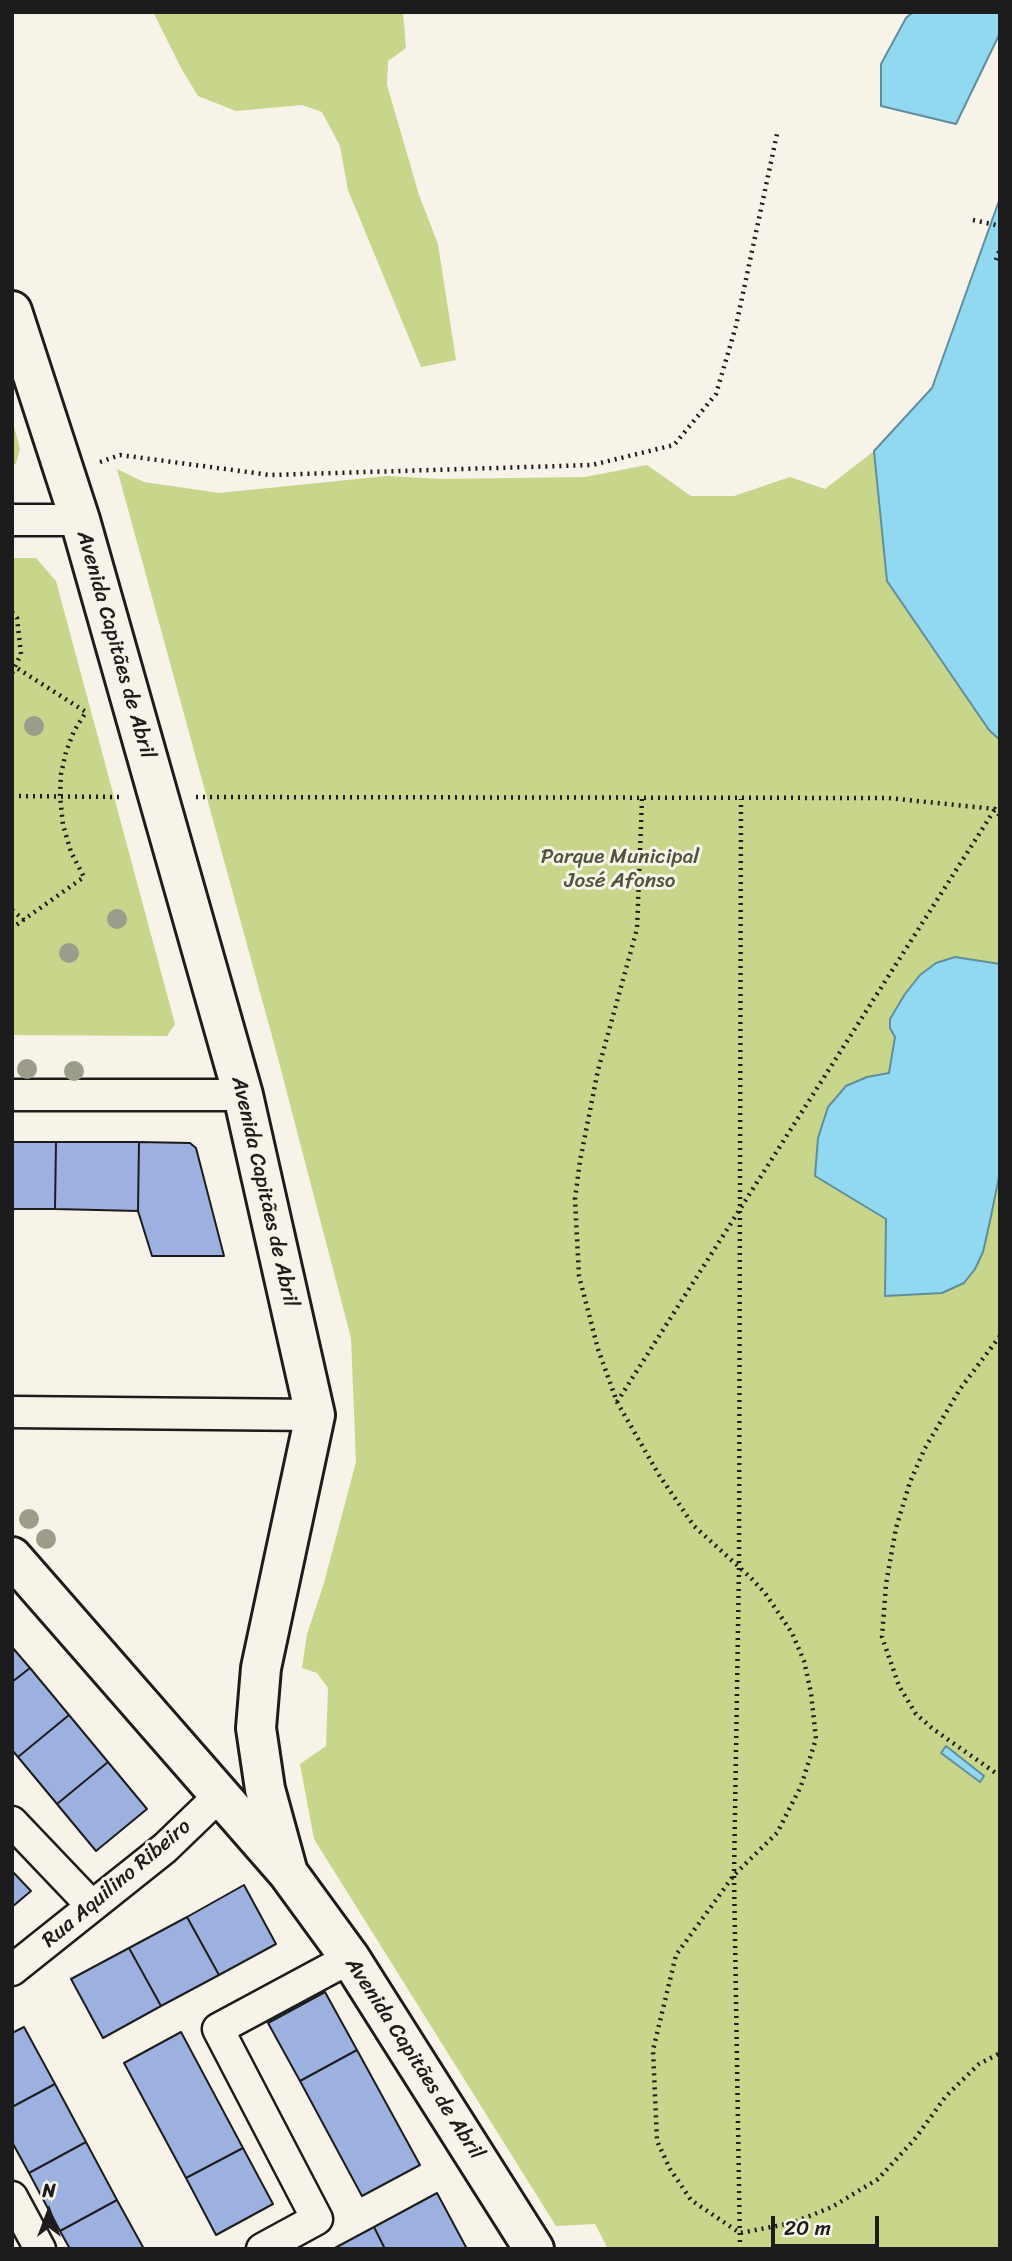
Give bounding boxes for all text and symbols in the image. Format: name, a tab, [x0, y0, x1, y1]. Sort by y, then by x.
street label: Avenida Capitães de Abril	[70, 528, 160, 762]
park label: Parque Municipal José Afonso	[541, 845, 699, 895]
street label: Avenida Capitães de Abril	[225, 1074, 303, 1310]
street label: Rua Aquilino Ribeiro	[38, 1814, 196, 1954]
street label: Avenida Capitães de Abril	[339, 1953, 489, 2165]
text: N	[42, 2174, 56, 2207]
north arrow	[14, 2177, 84, 2247]
scale bar	[774, 2202, 883, 2246]
text: 20 m	[784, 2209, 831, 2247]

